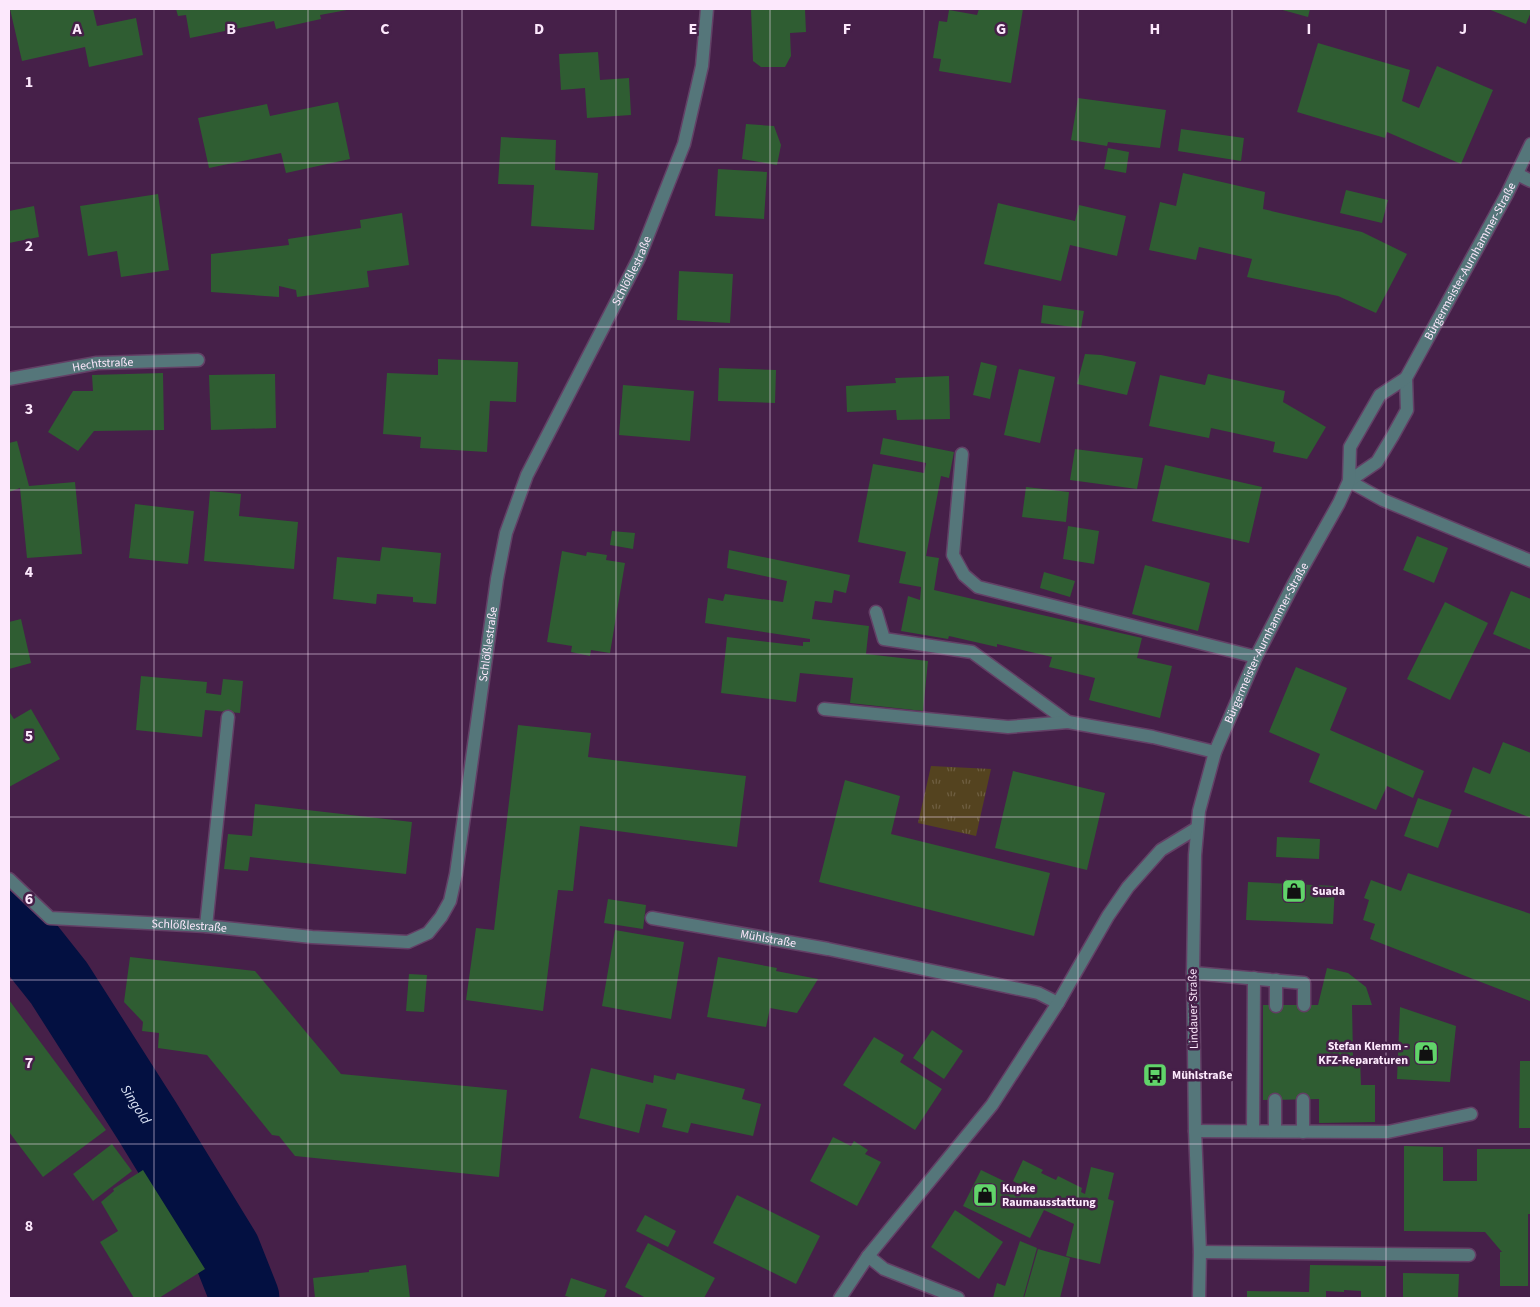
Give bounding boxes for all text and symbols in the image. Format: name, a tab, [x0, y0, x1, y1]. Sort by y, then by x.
text: A	[71, 18, 82, 40]
text: B	[226, 18, 236, 40]
text: C	[380, 18, 390, 40]
text: D	[534, 18, 544, 40]
text: E	[689, 18, 697, 40]
text: F	[843, 18, 851, 40]
text: G	[996, 18, 1006, 40]
text: H	[1150, 18, 1160, 40]
text: I	[1307, 18, 1311, 40]
text: J	[1459, 18, 1467, 40]
text: 1	[25, 71, 33, 93]
street label: Bürgermeister-Aurnhammer-Straße	[1420, 180, 1520, 343]
street label: Schlößlestraße	[608, 233, 656, 309]
text: 2	[25, 235, 33, 257]
street label: Hechtstraße	[71, 354, 134, 376]
text: 3	[25, 398, 33, 420]
street label: Bürgermeister-Aurnhammer-Straße	[1220, 559, 1313, 726]
text: 4	[25, 561, 34, 583]
street label: Schlößlestraße	[475, 606, 502, 683]
text: 5	[25, 725, 33, 747]
shop icon: Suada	[1281, 878, 1307, 904]
place label: Suada	[1312, 883, 1345, 900]
text: 6	[25, 888, 33, 910]
street label: Schlößlestraße	[151, 915, 228, 937]
street label: Mühlstraße	[739, 926, 797, 952]
street label: Lindauer Straße	[1184, 969, 1203, 1049]
place label: Stefan Klemm - KFZ-Reparaturen	[1318, 1038, 1408, 1069]
shop icon: Stefan Klemm - KFZ-Reparaturen	[1413, 1040, 1439, 1066]
text: 7	[25, 1052, 33, 1074]
bus stop icon: Mühlstraße	[1142, 1062, 1168, 1088]
place label: Mühlstraße	[1172, 1067, 1232, 1084]
water label: Singold	[115, 1081, 156, 1129]
place label: Kupke Raumausstattung	[1002, 1180, 1096, 1211]
shop icon: Kupke Raumausstattung	[972, 1182, 998, 1208]
text: 8	[25, 1215, 33, 1237]

